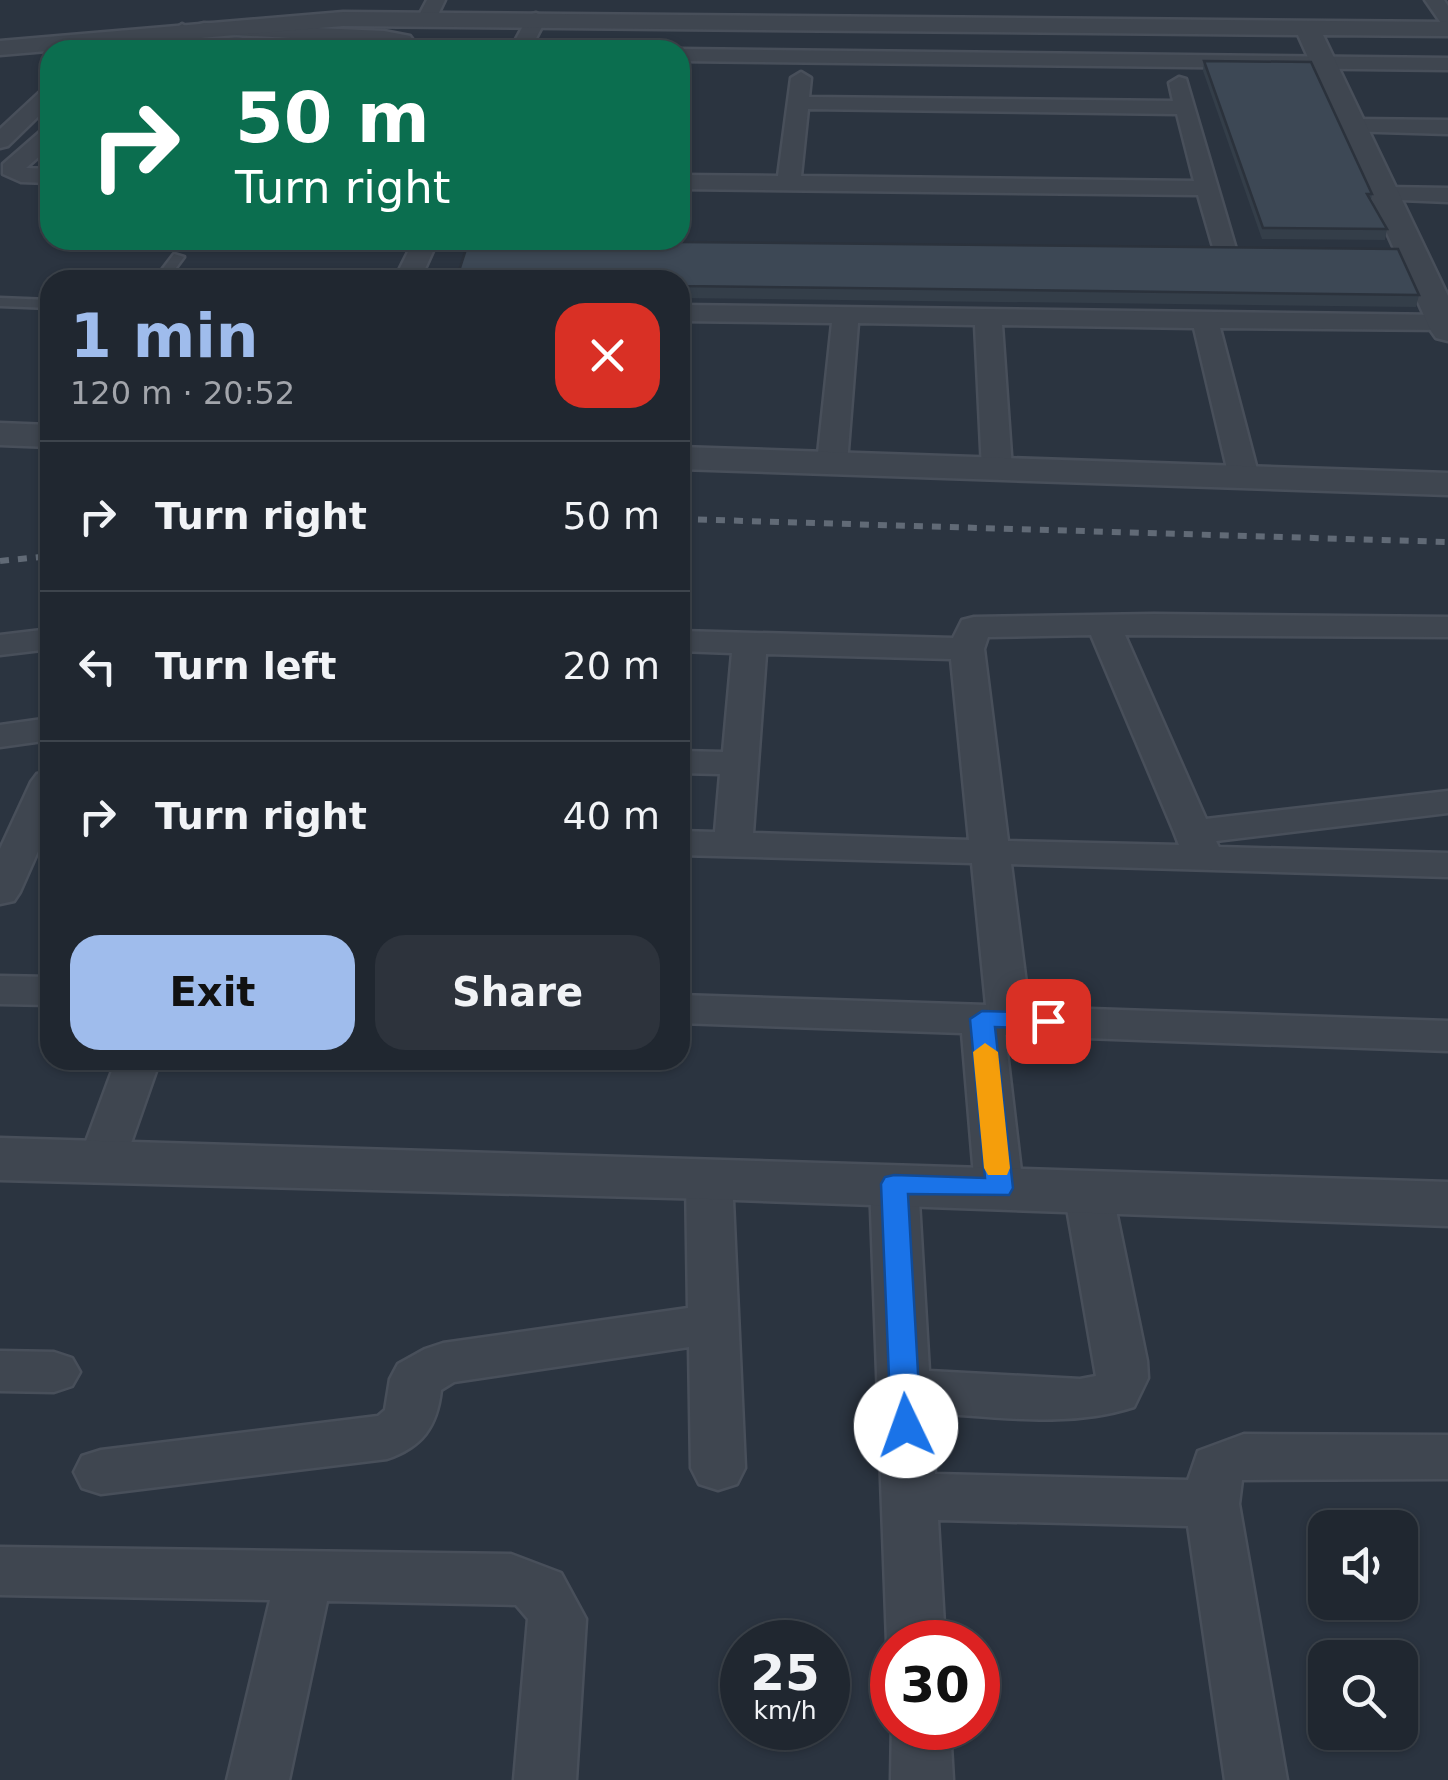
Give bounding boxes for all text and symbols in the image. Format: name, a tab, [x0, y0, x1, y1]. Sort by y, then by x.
text: 50 m	[235, 77, 430, 159]
icon: right	[70, 80, 200, 210]
text: Turn right	[235, 161, 450, 214]
text: 1 min	[70, 301, 258, 371]
button: close	[555, 303, 660, 408]
text: 120 m · 20:52	[70, 374, 295, 412]
icon: right	[70, 489, 125, 544]
text: Turn right	[155, 494, 367, 538]
text: 50 m	[563, 494, 660, 538]
icon: left	[70, 639, 125, 694]
text: Turn left	[155, 644, 336, 688]
text: 20 m	[563, 644, 660, 688]
icon: right	[70, 789, 125, 844]
text: Turn right	[155, 794, 367, 838]
text: 40 m	[563, 794, 660, 838]
button: Exit	[70, 935, 355, 1050]
button: Share	[375, 935, 660, 1050]
pin	[1006, 979, 1091, 1064]
icon: arrive	[1021, 994, 1076, 1049]
position arrow	[854, 1374, 958, 1478]
map controls	[1308, 1510, 1418, 1750]
button: sound	[1308, 1510, 1418, 1620]
speed limit sign: 30	[870, 1620, 1000, 1750]
button: search	[1308, 1640, 1418, 1750]
text: 25	[750, 1644, 820, 1702]
text: km/h	[753, 1696, 817, 1725]

